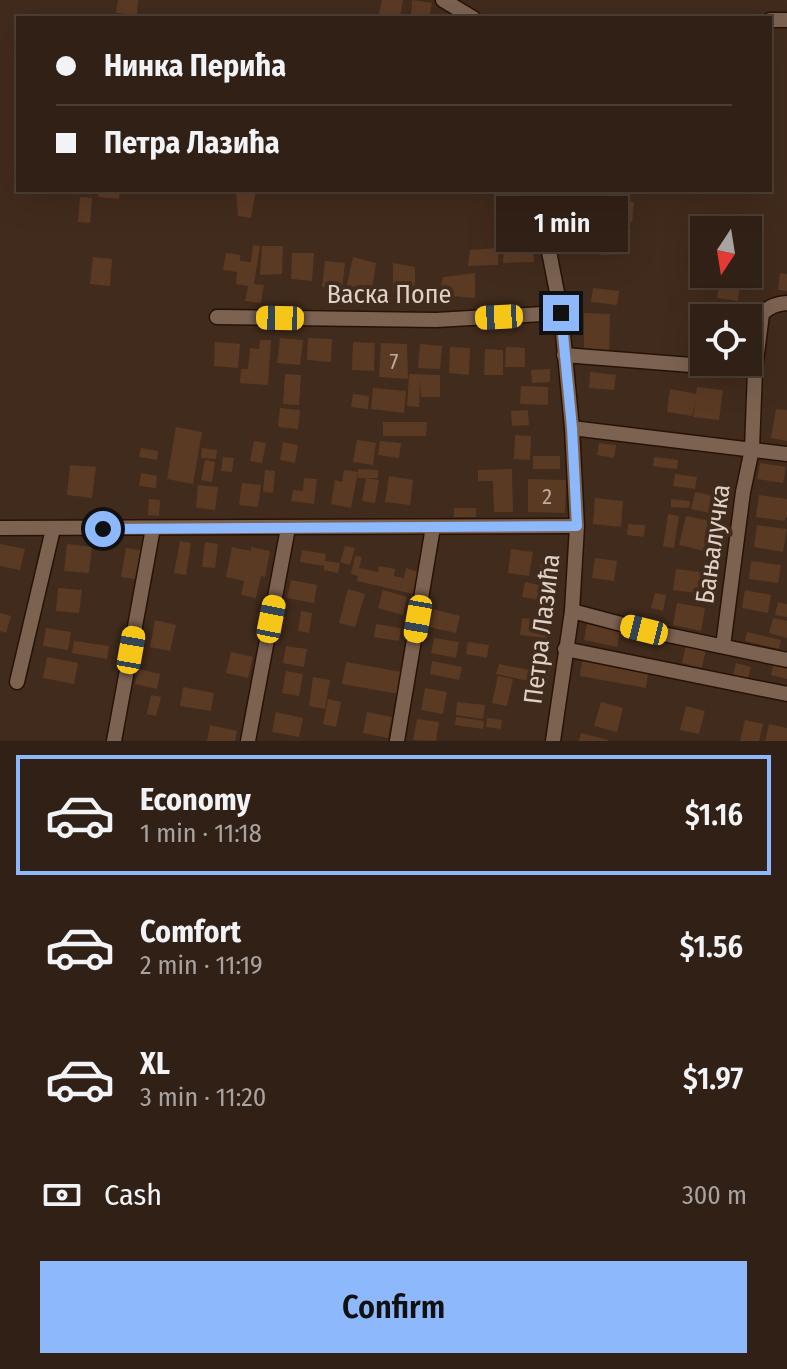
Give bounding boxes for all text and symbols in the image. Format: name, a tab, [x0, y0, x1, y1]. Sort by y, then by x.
text: Нинка Перића	[104, 48, 286, 84]
text: Петра Лазића	[104, 125, 280, 161]
callout: 1 min	[495, 197, 627, 253]
text: 1 min	[534, 208, 590, 239]
north arrow	[690, 216, 762, 288]
map controls	[690, 216, 762, 376]
street label: Васка Попе	[327, 279, 451, 310]
route end	[543, 295, 579, 331]
car	[474, 304, 524, 330]
button: locate	[690, 304, 762, 376]
car	[256, 306, 304, 330]
house number: 7	[390, 348, 399, 375]
street label: Бањалучка	[689, 482, 737, 606]
house number: 2	[542, 483, 552, 510]
route start	[85, 511, 121, 547]
street label: Петра Лазића	[517, 552, 567, 706]
car	[255, 593, 287, 645]
car	[402, 593, 434, 645]
car	[618, 613, 670, 647]
car	[115, 624, 147, 676]
icon: car	[44, 779, 116, 851]
text: Economy	[140, 782, 251, 818]
text: $1.16	[685, 797, 743, 833]
text: 1 min · 11:18	[140, 818, 262, 849]
icon: car	[44, 911, 116, 983]
text: Comfort	[140, 914, 241, 950]
text: $1.56	[680, 929, 743, 965]
text: 2 min · 11:19	[140, 950, 263, 981]
icon: car	[44, 1043, 116, 1115]
text: XL	[140, 1046, 170, 1082]
text: $1.97	[683, 1061, 743, 1097]
text: 3 min · 11:20	[140, 1082, 266, 1113]
icon: cash	[40, 1173, 84, 1217]
text: Cash	[104, 1177, 162, 1213]
text: 300 m	[682, 1180, 747, 1211]
button: Confirm	[40, 1261, 747, 1353]

